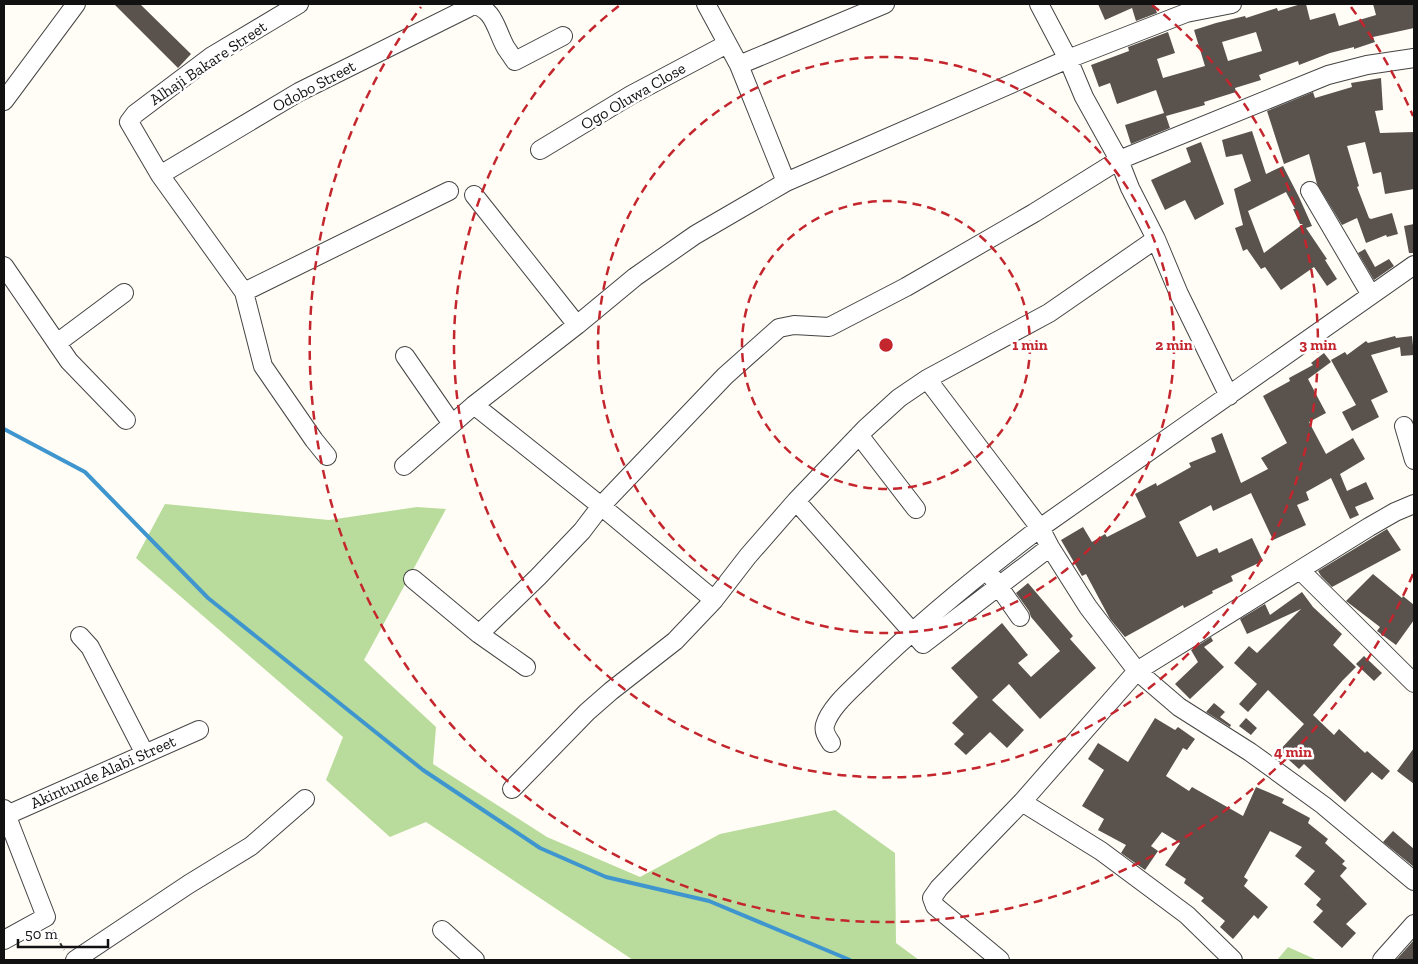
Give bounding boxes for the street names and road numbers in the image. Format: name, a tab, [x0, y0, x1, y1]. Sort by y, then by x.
street label: Alhaji Bakare Street	[146, 17, 270, 109]
street label: Odobo Street	[269, 56, 359, 116]
street label: Ogo Oluwa Close	[577, 58, 689, 134]
street label: Akintunde Alabi Street	[27, 731, 179, 813]

